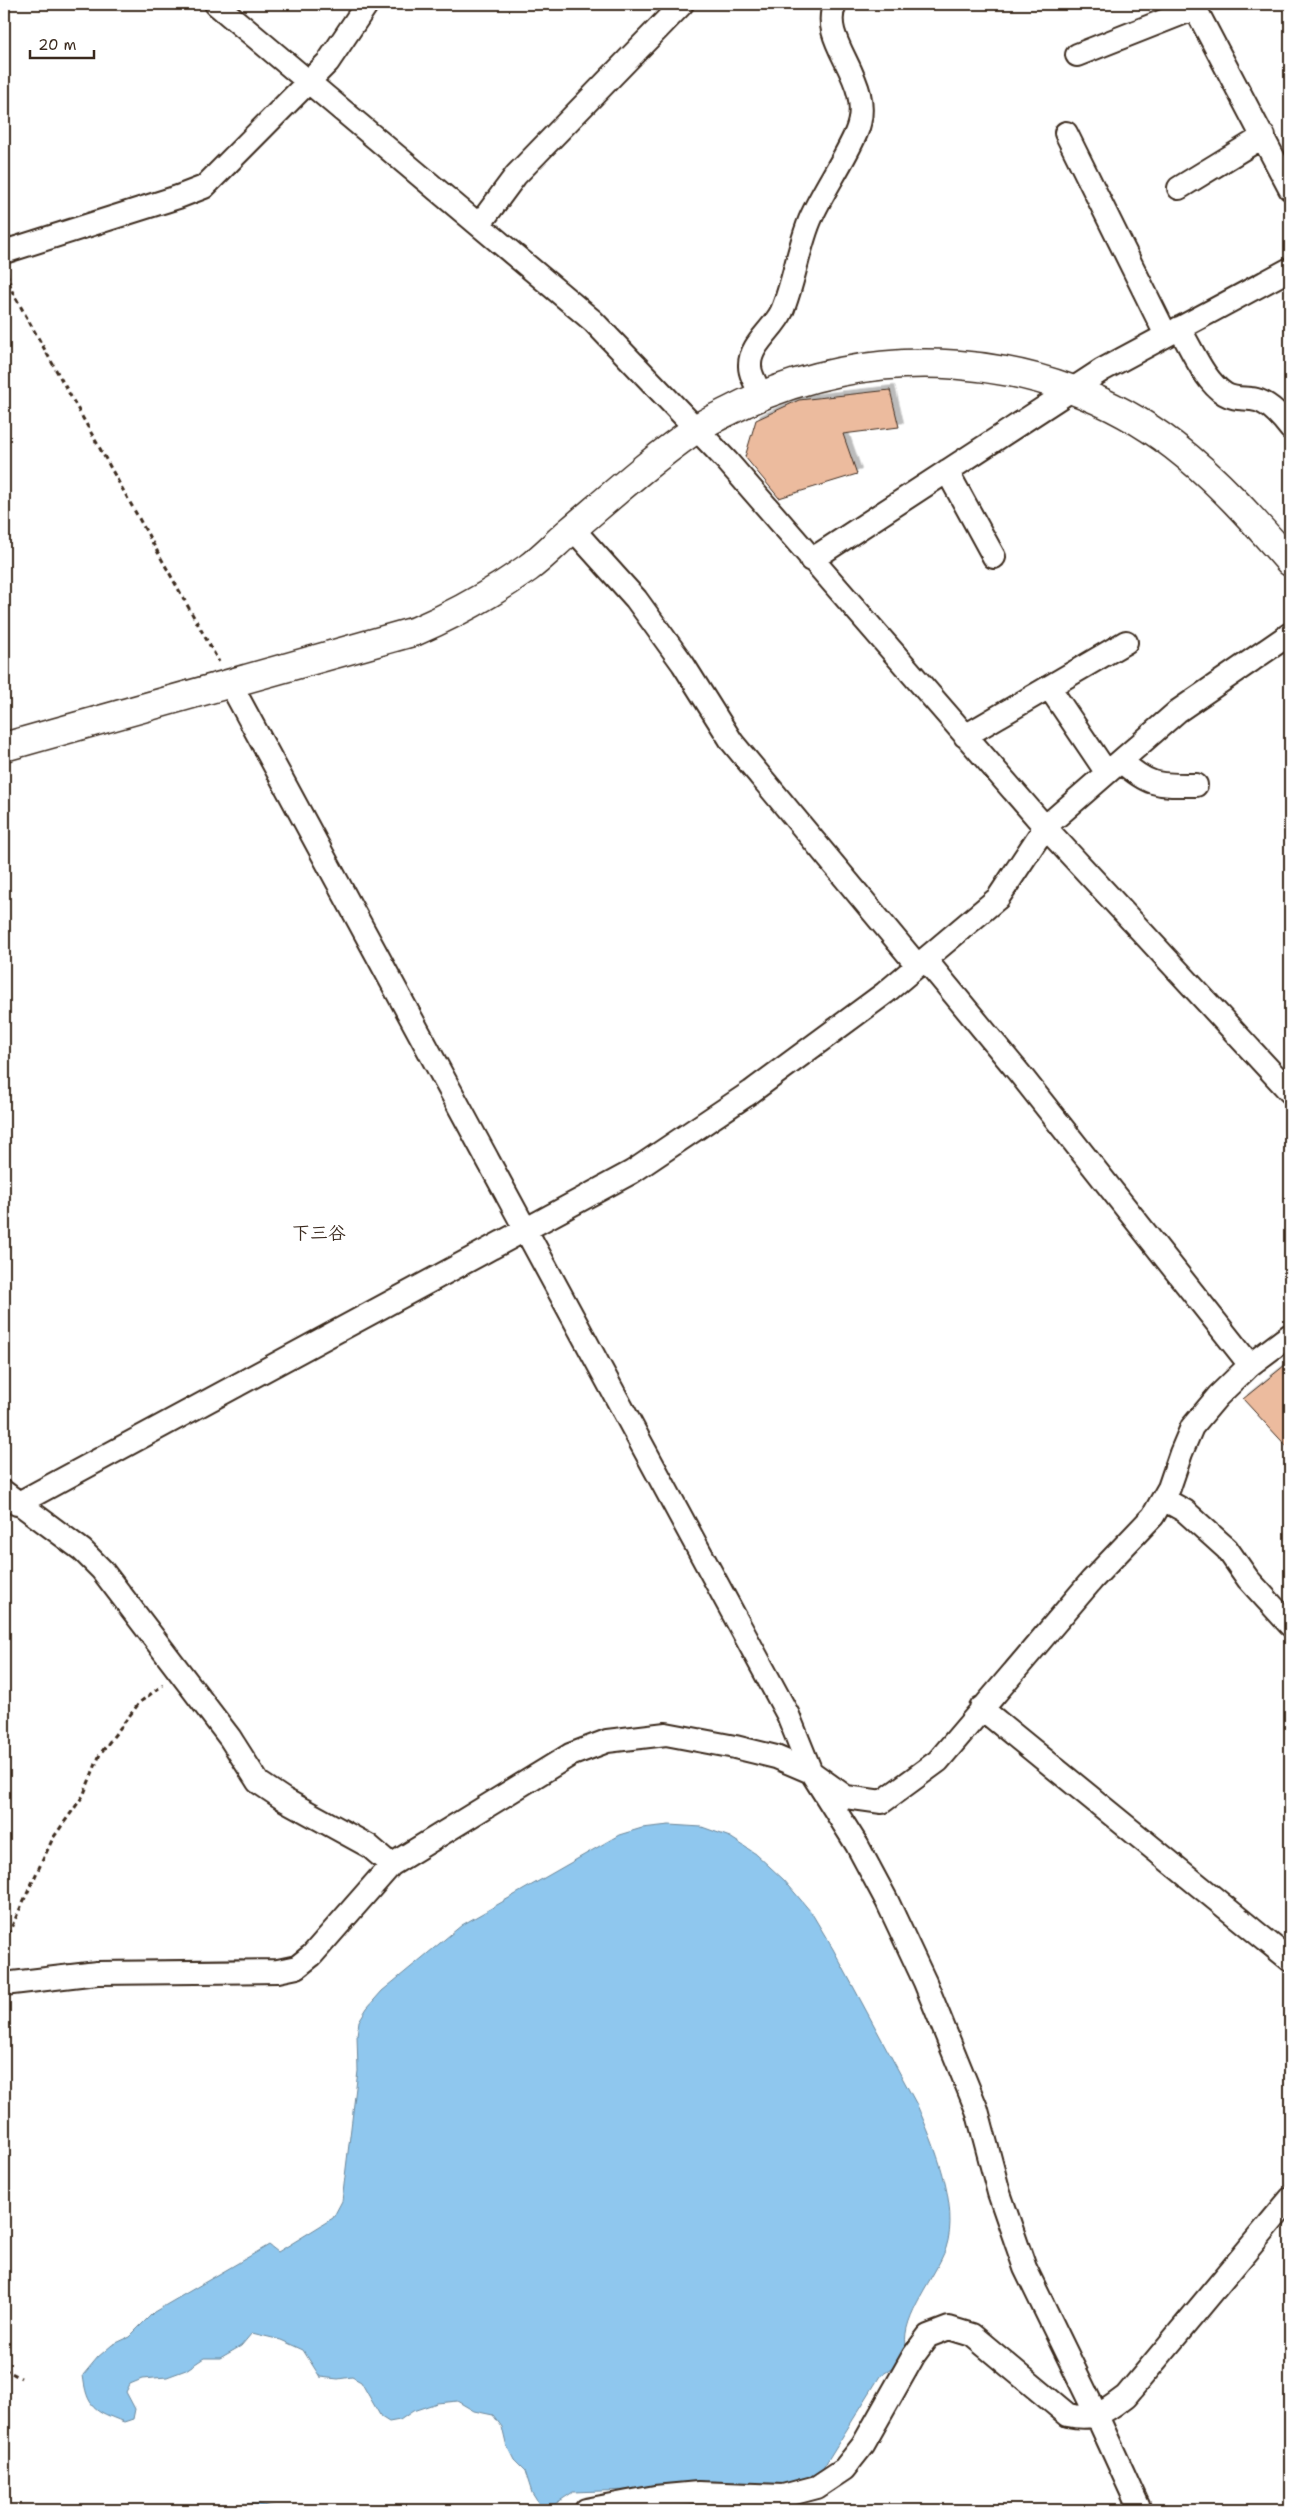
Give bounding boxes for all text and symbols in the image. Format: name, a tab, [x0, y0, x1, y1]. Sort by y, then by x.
scale bar	[30, 28, 94, 60]
text: 20 m	[38, 35, 77, 55]
district label: 下三谷	[292, 1221, 346, 1245]

